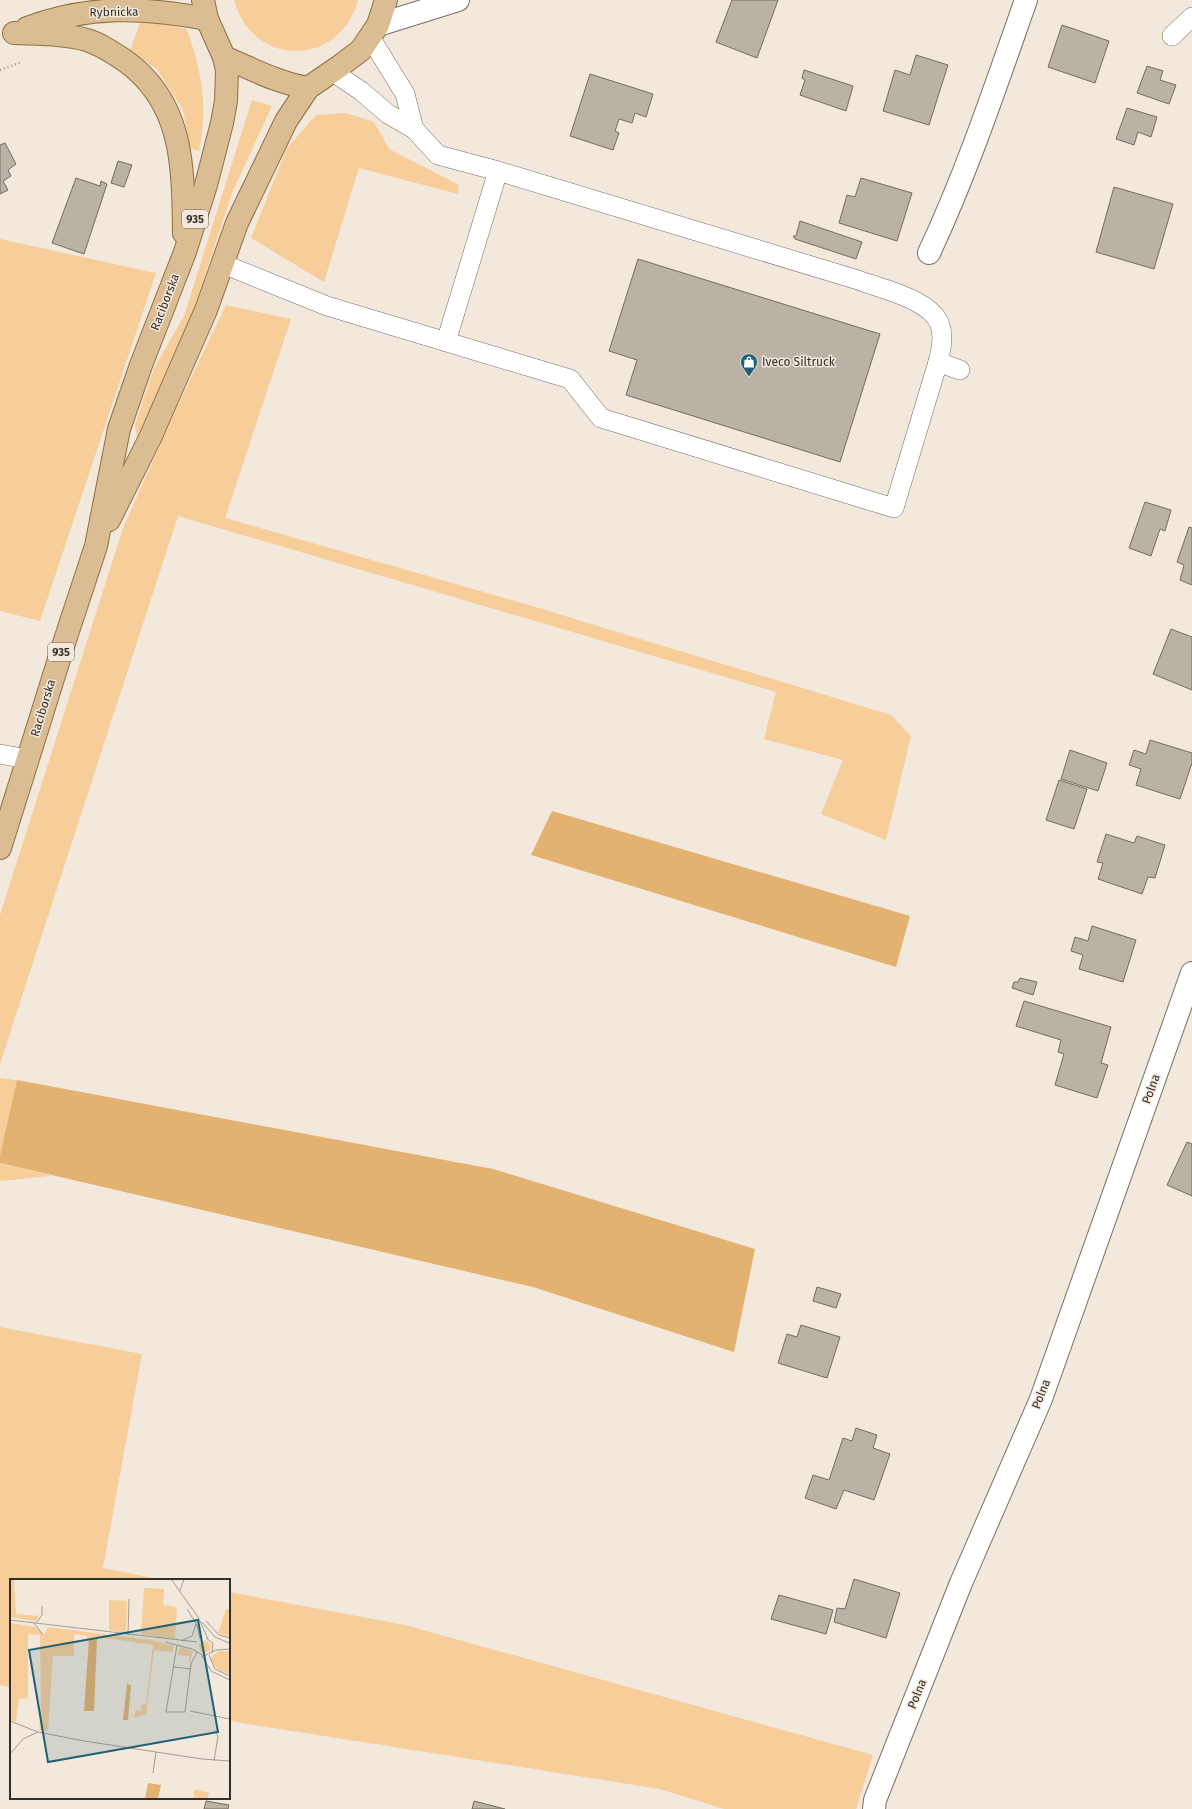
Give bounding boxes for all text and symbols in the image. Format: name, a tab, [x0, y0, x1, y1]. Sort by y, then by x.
street label: Rybnicka	[89, 5, 139, 19]
road number: 935	[182, 210, 208, 228]
street label: Raciborska	[148, 272, 182, 332]
shop icon: Iveco Siltruck	[739, 352, 759, 377]
place label: Iveco Siltruck	[762, 355, 836, 369]
road number: 935	[48, 643, 74, 661]
street label: Raciborska	[28, 678, 58, 738]
street label: Polna	[1139, 1072, 1163, 1106]
street label: Polna	[1029, 1377, 1053, 1411]
inset map	[10, 1579, 230, 1799]
street label: Polna	[905, 1677, 929, 1711]

